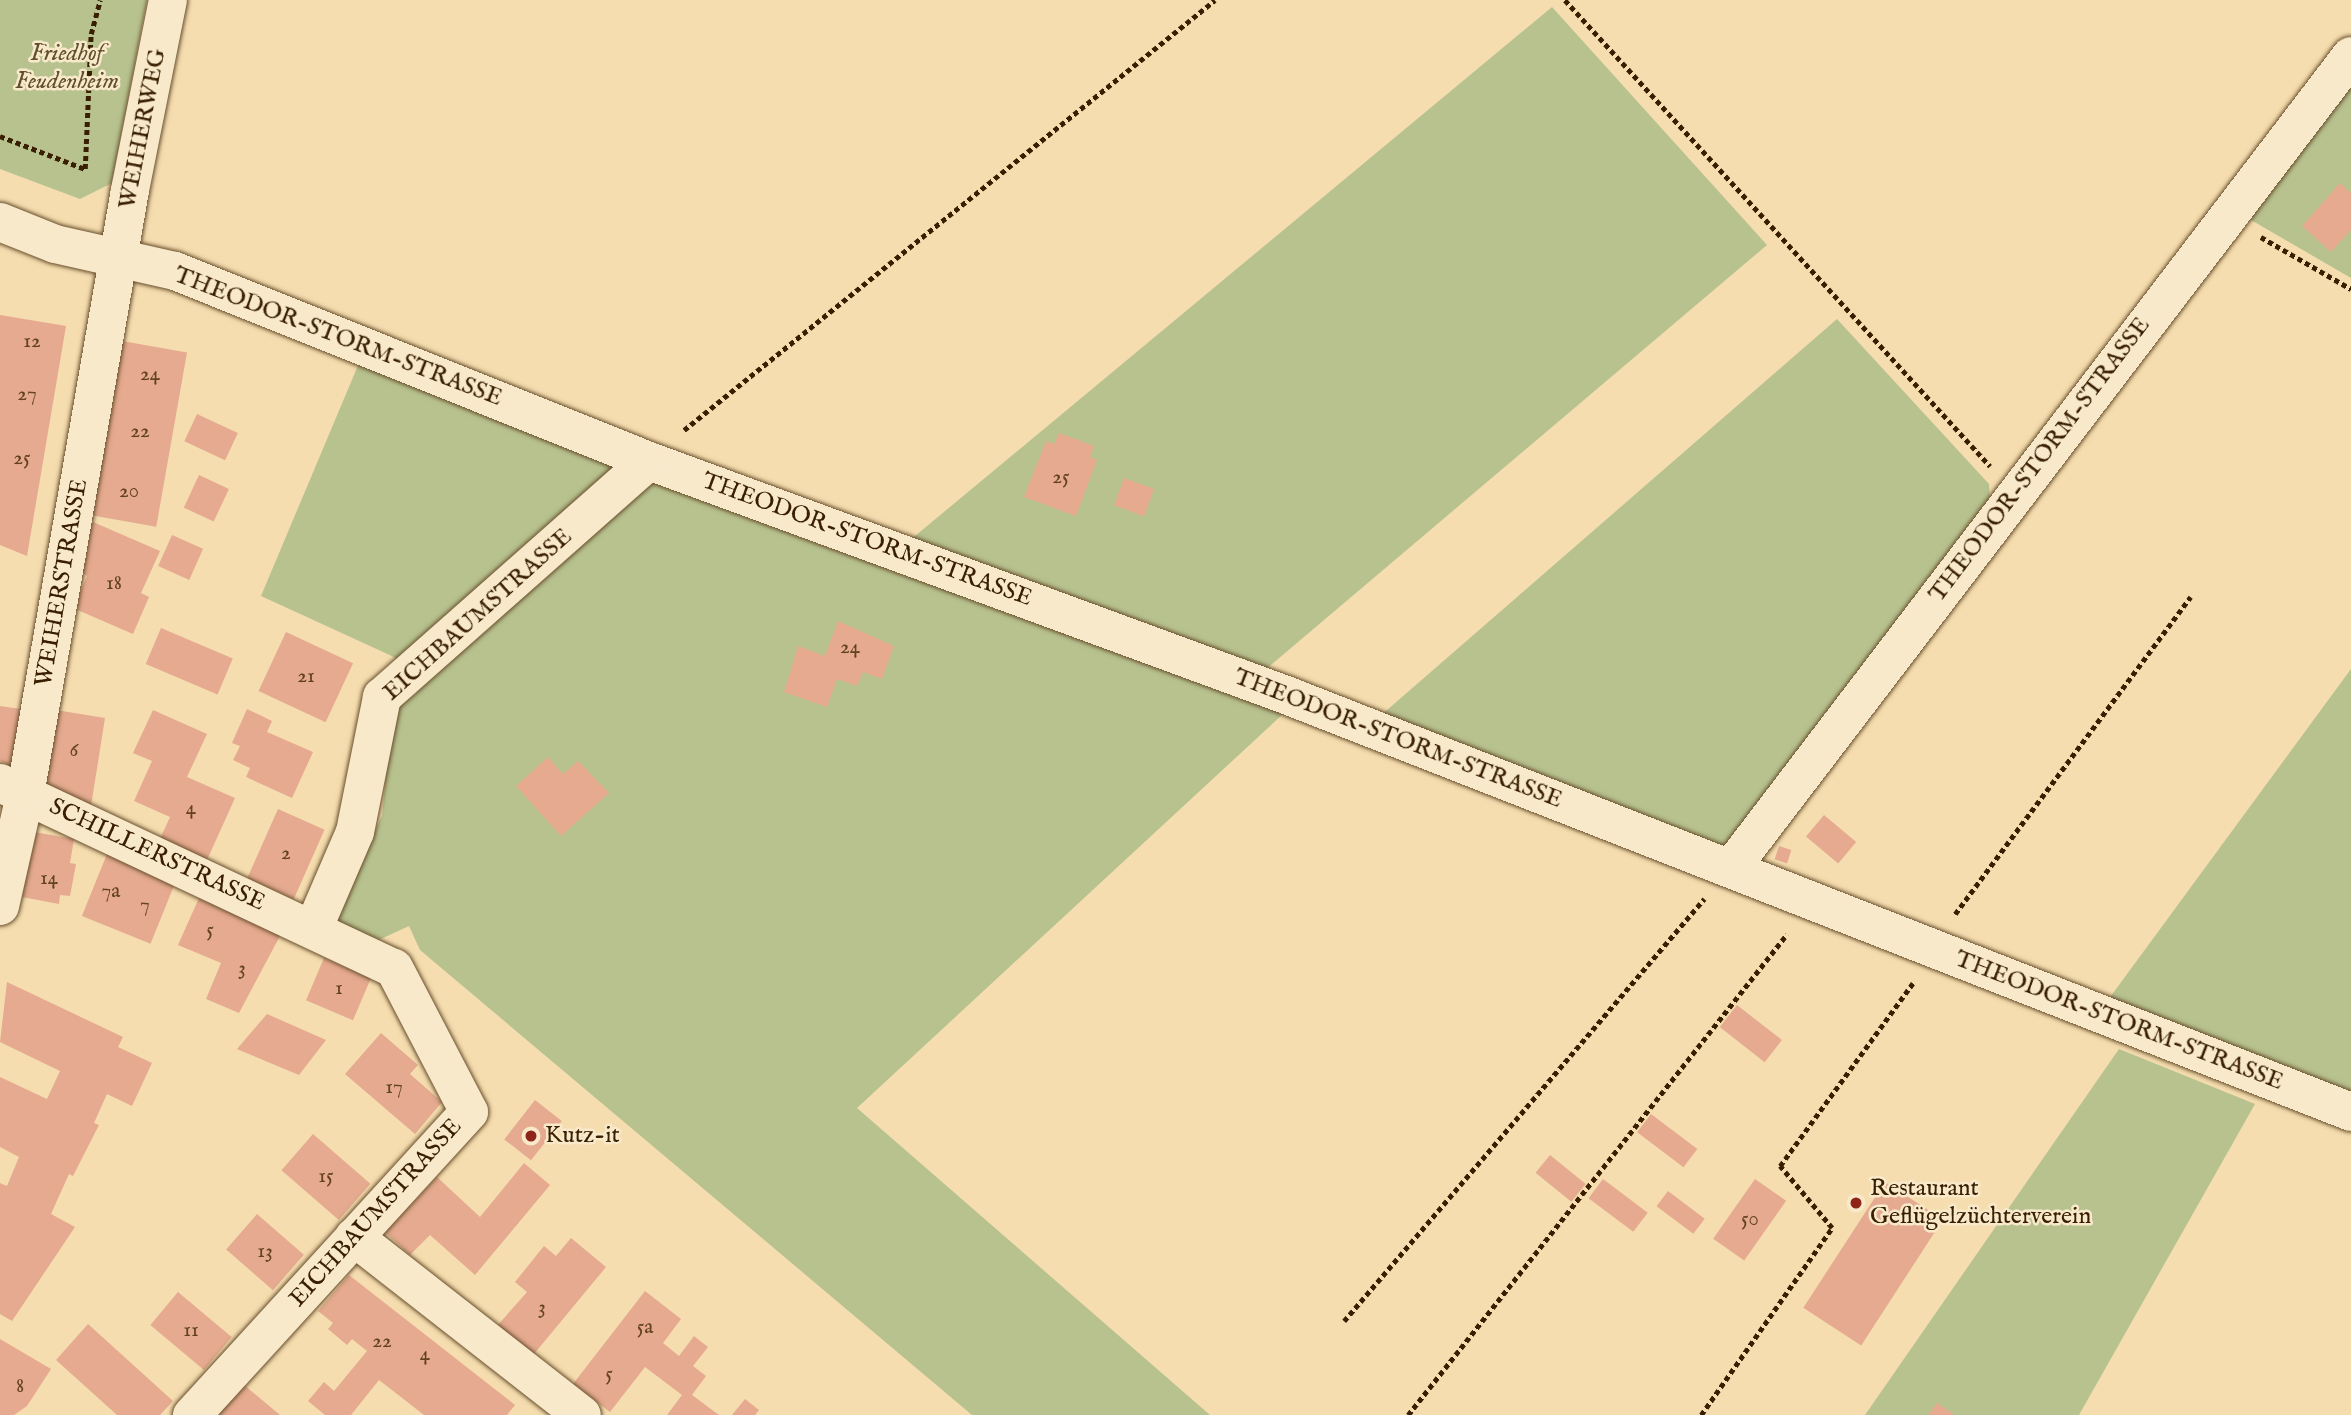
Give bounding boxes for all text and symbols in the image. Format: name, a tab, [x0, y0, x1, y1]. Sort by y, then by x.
park label: Friedhof Feudenheim	[15, 40, 119, 96]
street label: WEIHERWEG	[113, 46, 173, 212]
street label: THEODOR-STORM-STRASSE	[170, 261, 506, 413]
street label: THEODOR-STORM-STRASSE	[1923, 312, 2157, 608]
house number: 12	[23, 329, 41, 355]
house number: 24	[140, 362, 160, 388]
house number: 27	[17, 382, 37, 408]
house number: 22	[130, 419, 150, 445]
house number: 25	[13, 446, 31, 472]
house number: 25	[1052, 465, 1070, 491]
street label: THEODOR-STORM-STRASSE	[698, 467, 1036, 613]
street label: WEIHERSTRASSE	[30, 477, 94, 689]
house number: 20	[119, 479, 139, 505]
street label: EICHBAUMSTRASSE	[378, 523, 578, 707]
house number: 18	[106, 571, 122, 597]
house number: 24	[840, 635, 860, 661]
street label: THEODOR-STORM-STRASSE	[1230, 663, 1566, 815]
house number: 21	[297, 664, 315, 690]
house number: 6	[70, 738, 78, 764]
street label: SCHILLERSTRASSE	[45, 792, 269, 918]
house number: 4	[186, 796, 196, 822]
house number: 2	[281, 841, 291, 867]
house number: 14	[40, 866, 58, 892]
house number: 7a	[102, 879, 120, 905]
house number: 7	[140, 893, 150, 919]
house number: 5	[206, 918, 214, 944]
street label: THEODOR-STORM-STRASSE	[1951, 945, 2287, 1097]
house number: 3	[238, 956, 246, 982]
house number: 1	[335, 976, 343, 1002]
house number: 17	[385, 1075, 403, 1101]
street label: EICHBAUMSTRASSE	[284, 1113, 468, 1313]
place label: Kutz-it	[545, 1122, 620, 1150]
marker: Kutz-it	[523, 1128, 539, 1144]
house number: 15	[318, 1164, 334, 1190]
place label: Restaurant Geflügelzüchterverein	[1870, 1175, 2091, 1231]
marker: Restaurant Geflügelzüchterverein	[1848, 1195, 1864, 1211]
house number: 50	[1741, 1207, 1759, 1233]
house number: 13	[257, 1239, 273, 1265]
house number: 3	[538, 1295, 546, 1321]
house number: 5a	[637, 1315, 653, 1341]
house number: 11	[183, 1318, 199, 1344]
house number: 22	[372, 1329, 392, 1355]
house number: 4	[420, 1342, 430, 1368]
house number: 5	[605, 1362, 613, 1388]
house number: 8	[16, 1374, 24, 1400]

